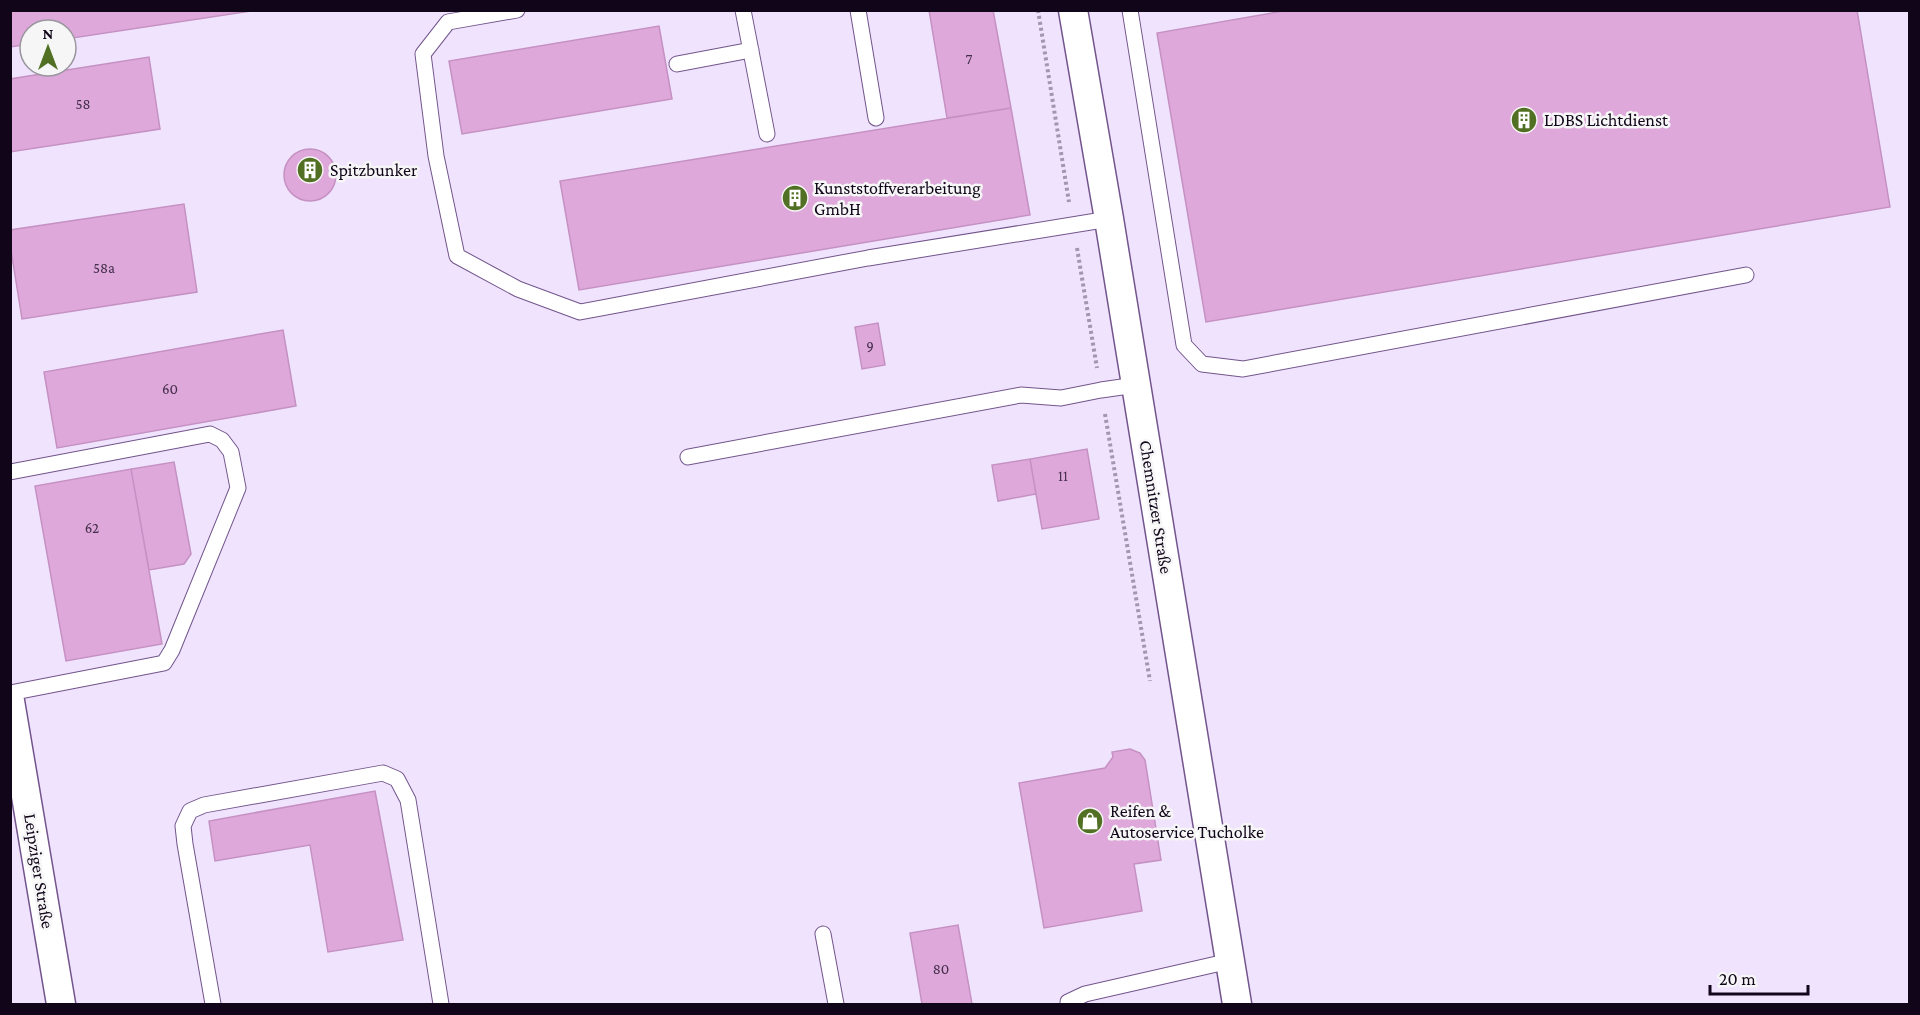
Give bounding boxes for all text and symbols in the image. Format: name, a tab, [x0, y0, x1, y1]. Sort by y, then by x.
north arrow	[18, 18, 78, 78]
text: N	[43, 25, 54, 42]
house number: 7	[966, 51, 973, 67]
house number: 58	[75, 96, 91, 112]
building icon: LDBS Lichtdienst	[1509, 105, 1539, 135]
place label: LDBS Lichtdienst	[1544, 110, 1669, 130]
building icon: Spitzbunker	[295, 155, 325, 185]
place label: Spitzbunker	[330, 160, 418, 180]
place label: Kunststoffverarbeitung GmbH	[814, 178, 981, 219]
building icon: Kunststoffverarbeitung GmbH	[780, 183, 810, 213]
house number: 58a	[93, 260, 115, 276]
house number: 9	[866, 338, 874, 354]
house number: 60	[162, 381, 178, 397]
street label: Chemnitzer Straße	[1136, 439, 1176, 575]
house number: 11	[1058, 468, 1068, 484]
house number: 62	[85, 520, 99, 536]
place label: Reifen & Autoservice Tucholke	[1110, 801, 1264, 842]
shop icon: Reifen & Autoservice Tucholke	[1075, 806, 1105, 836]
street label: Leipziger Straße	[20, 812, 58, 930]
scale bar	[1710, 958, 1808, 996]
house number: 80	[933, 961, 949, 977]
text: 20 m	[1719, 969, 1756, 989]

